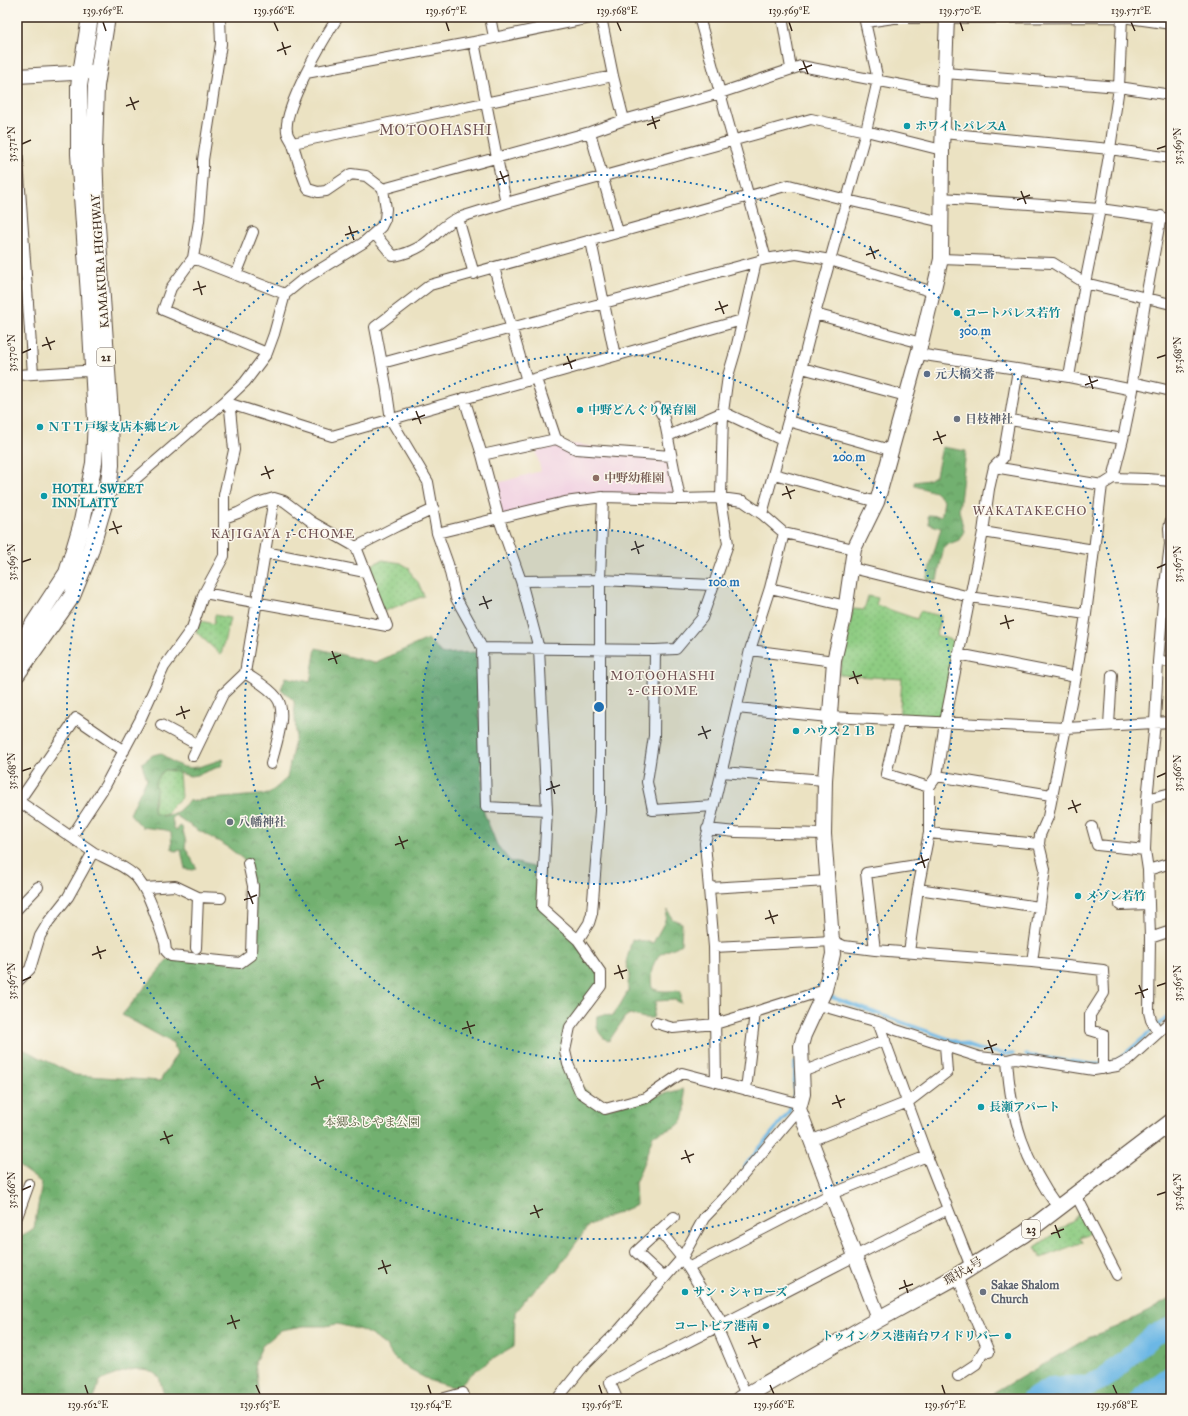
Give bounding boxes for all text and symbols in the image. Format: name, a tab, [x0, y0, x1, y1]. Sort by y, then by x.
text: 139.565°E	[83, 5, 123, 17]
text: 139.566°E	[254, 5, 294, 17]
text: 139.567°E	[425, 5, 467, 17]
text: 139.568°E	[596, 5, 638, 17]
text: 139.569°E	[768, 5, 810, 17]
text: 139.570°E	[939, 5, 981, 17]
text: 139.571°E	[1111, 5, 1151, 17]
place label: ホワイトパレスA	[915, 119, 1007, 133]
marker: ホワイトパレスA	[902, 121, 912, 131]
district label: MOTOOHASHI	[379, 122, 493, 139]
text: 35.371°N	[6, 126, 18, 162]
text: 35.369°N	[1172, 127, 1184, 165]
street label: KAMAKURA HIGHWAY	[88, 193, 112, 329]
place label: コートパレス若竹	[965, 306, 1060, 320]
marker: コートパレス若竹	[952, 308, 962, 318]
text: 300 m	[959, 324, 992, 339]
text: 35.370°N	[6, 334, 18, 372]
text: 35.368°N	[1172, 336, 1184, 374]
road number: 21	[97, 348, 115, 366]
place label: 元大橋交番	[935, 367, 995, 381]
marker: 元大橋交番	[922, 369, 932, 379]
place label: 中野どんぐり保育園	[588, 403, 696, 417]
marker: 中野どんぐり保育園	[575, 405, 585, 415]
place label: 日枝神社	[965, 412, 1013, 426]
marker: 日枝神社	[952, 414, 962, 424]
place label: ＮＴＴ戸塚支店本郷ビル	[48, 420, 180, 434]
marker: ＮＴＴ戸塚支店本郷ビル	[35, 422, 45, 432]
text: 200 m	[833, 450, 866, 464]
place label: 中野幼稚園	[604, 471, 664, 485]
marker: 中野幼稚園	[591, 473, 601, 483]
place label: HOTEL SWEET INN LAITY	[52, 482, 144, 510]
marker: HOTEL SWEET INN LAITY	[39, 491, 49, 501]
district label: WAKATAKECHO	[972, 503, 1088, 519]
district label: KAJIGAYA 1-CHOME	[211, 526, 355, 542]
text: 35.369°N	[6, 543, 18, 581]
text: 35.367°N	[1172, 545, 1184, 583]
text: 100 m	[708, 575, 741, 589]
district label: MOTOOHASHI 2-CHOME	[610, 668, 716, 699]
centre of rings	[592, 700, 606, 714]
place label: ハウス２１Ｂ	[804, 724, 876, 738]
marker: ハウス２１Ｂ	[791, 726, 801, 736]
text: 35.368°N	[6, 752, 18, 790]
text: 35.366°N	[1172, 754, 1184, 791]
place label: 八幡神社	[238, 815, 286, 829]
marker: 八幡神社	[225, 817, 235, 827]
place label: メゾン若竹	[1086, 889, 1146, 903]
marker: メゾン若竹	[1073, 891, 1083, 901]
text: 35.367°N	[6, 962, 18, 1000]
text: 35.365°N	[1172, 964, 1184, 1001]
place label: 長瀬アパート	[989, 1100, 1060, 1114]
marker: 長瀬アパート	[976, 1102, 986, 1112]
park label: 本郷ふじやま公園	[324, 1115, 420, 1129]
text: 35.366°N	[6, 1171, 18, 1208]
text: 35.364°N	[1172, 1173, 1184, 1211]
road number: 23	[1022, 1220, 1040, 1238]
street label: 環状4号	[941, 1254, 985, 1288]
place label: Sakae Shalom Church	[991, 1278, 1060, 1306]
place label: サン・シャローズ	[693, 1285, 788, 1299]
marker: サン・シャローズ	[680, 1287, 690, 1297]
marker: Sakae Shalom Church	[978, 1287, 988, 1297]
place label: コートピア港南	[674, 1319, 758, 1333]
marker: コートピア港南	[761, 1321, 771, 1331]
place label: トゥインクス港南台ワイドリバー	[821, 1329, 1000, 1343]
marker: トゥインクス港南台ワイドリバー	[1003, 1331, 1013, 1341]
text: 139.562°E	[68, 1399, 108, 1411]
text: 139.563°E	[240, 1399, 280, 1411]
text: 139.564°E	[410, 1399, 452, 1411]
text: 139.565°E	[582, 1399, 622, 1411]
text: 139.566°E	[754, 1399, 794, 1411]
text: 139.567°E	[924, 1399, 966, 1411]
text: 139.568°E	[1096, 1399, 1138, 1411]

